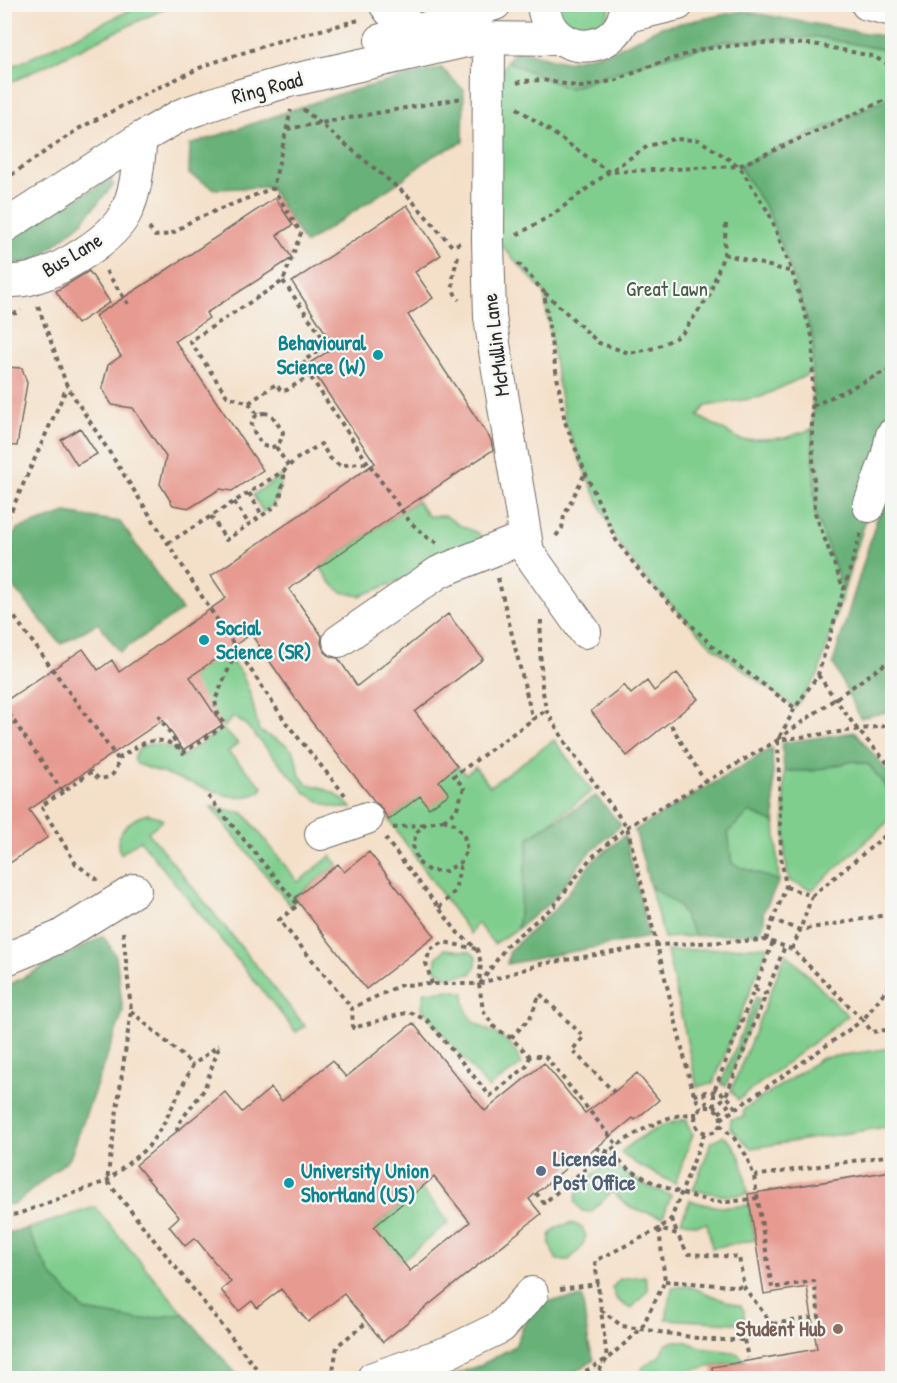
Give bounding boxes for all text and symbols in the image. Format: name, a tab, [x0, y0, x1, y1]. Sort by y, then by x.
street label: Ring Road	[228, 64, 306, 111]
street label: Bus Lane	[36, 225, 107, 284]
park label: Great Lawn	[626, 274, 708, 303]
street label: McMullin Lane	[475, 292, 516, 398]
place label: Behavioural Science (W)	[277, 328, 366, 381]
marker: Behavioural Science (W)	[371, 348, 385, 362]
place label: Social Science (SR)	[216, 613, 312, 666]
marker: Social Science (SR)	[197, 633, 211, 647]
place label: Licensed Post Office	[553, 1144, 636, 1197]
place label: University Union Shortland (US)	[301, 1156, 429, 1209]
marker: Licensed Post Office	[534, 1164, 548, 1178]
marker: University Union Shortland (US)	[282, 1176, 296, 1190]
place label: Student Hub	[736, 1314, 826, 1343]
marker: Student Hub	[831, 1322, 845, 1336]

